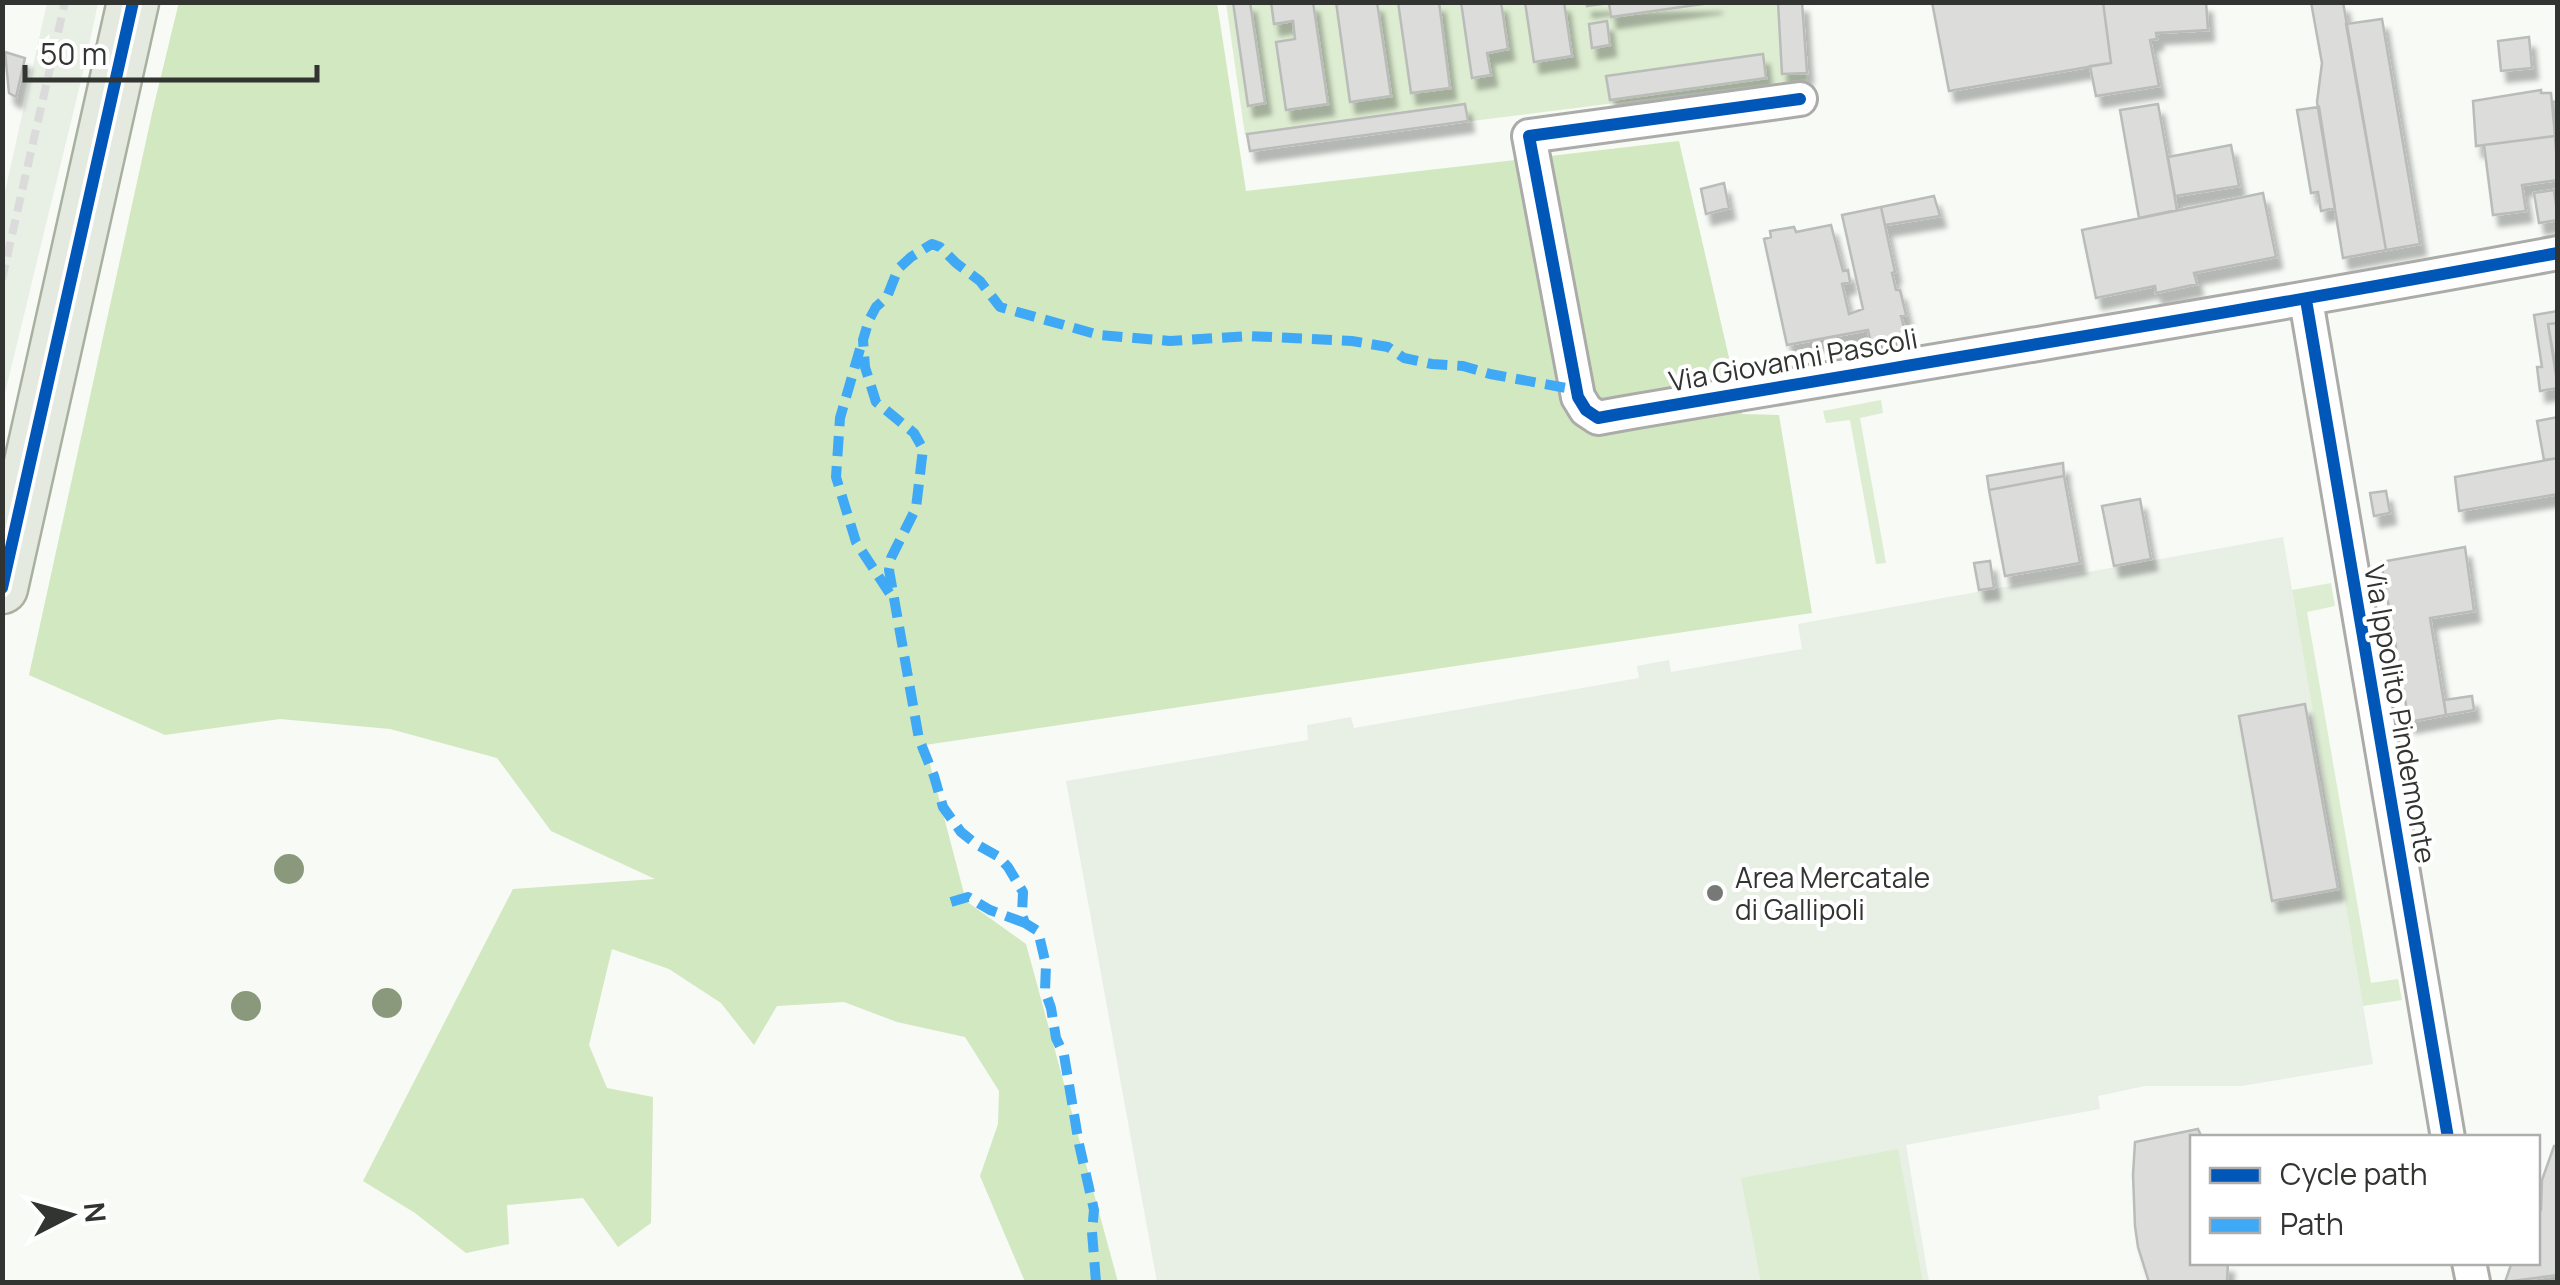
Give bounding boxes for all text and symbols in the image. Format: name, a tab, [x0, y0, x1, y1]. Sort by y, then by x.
scale bar	[25, 20, 318, 82]
text: 50 m	[40, 33, 107, 74]
street label: Via Giovanni Pascoli	[1666, 318, 1920, 400]
street label: Via Ippolito Pindemonte	[2356, 562, 2446, 866]
place label: Area Mercatale di Gallipoli	[1735, 858, 1930, 928]
marker: Area Mercatale di Gallipoli	[1704, 882, 1726, 904]
legend	[2190, 1135, 2540, 1265]
text: Cycle path	[2280, 1153, 2428, 1194]
north arrow	[20, 1165, 120, 1265]
text: N	[76, 1200, 116, 1224]
text: Path	[2280, 1203, 2344, 1244]

